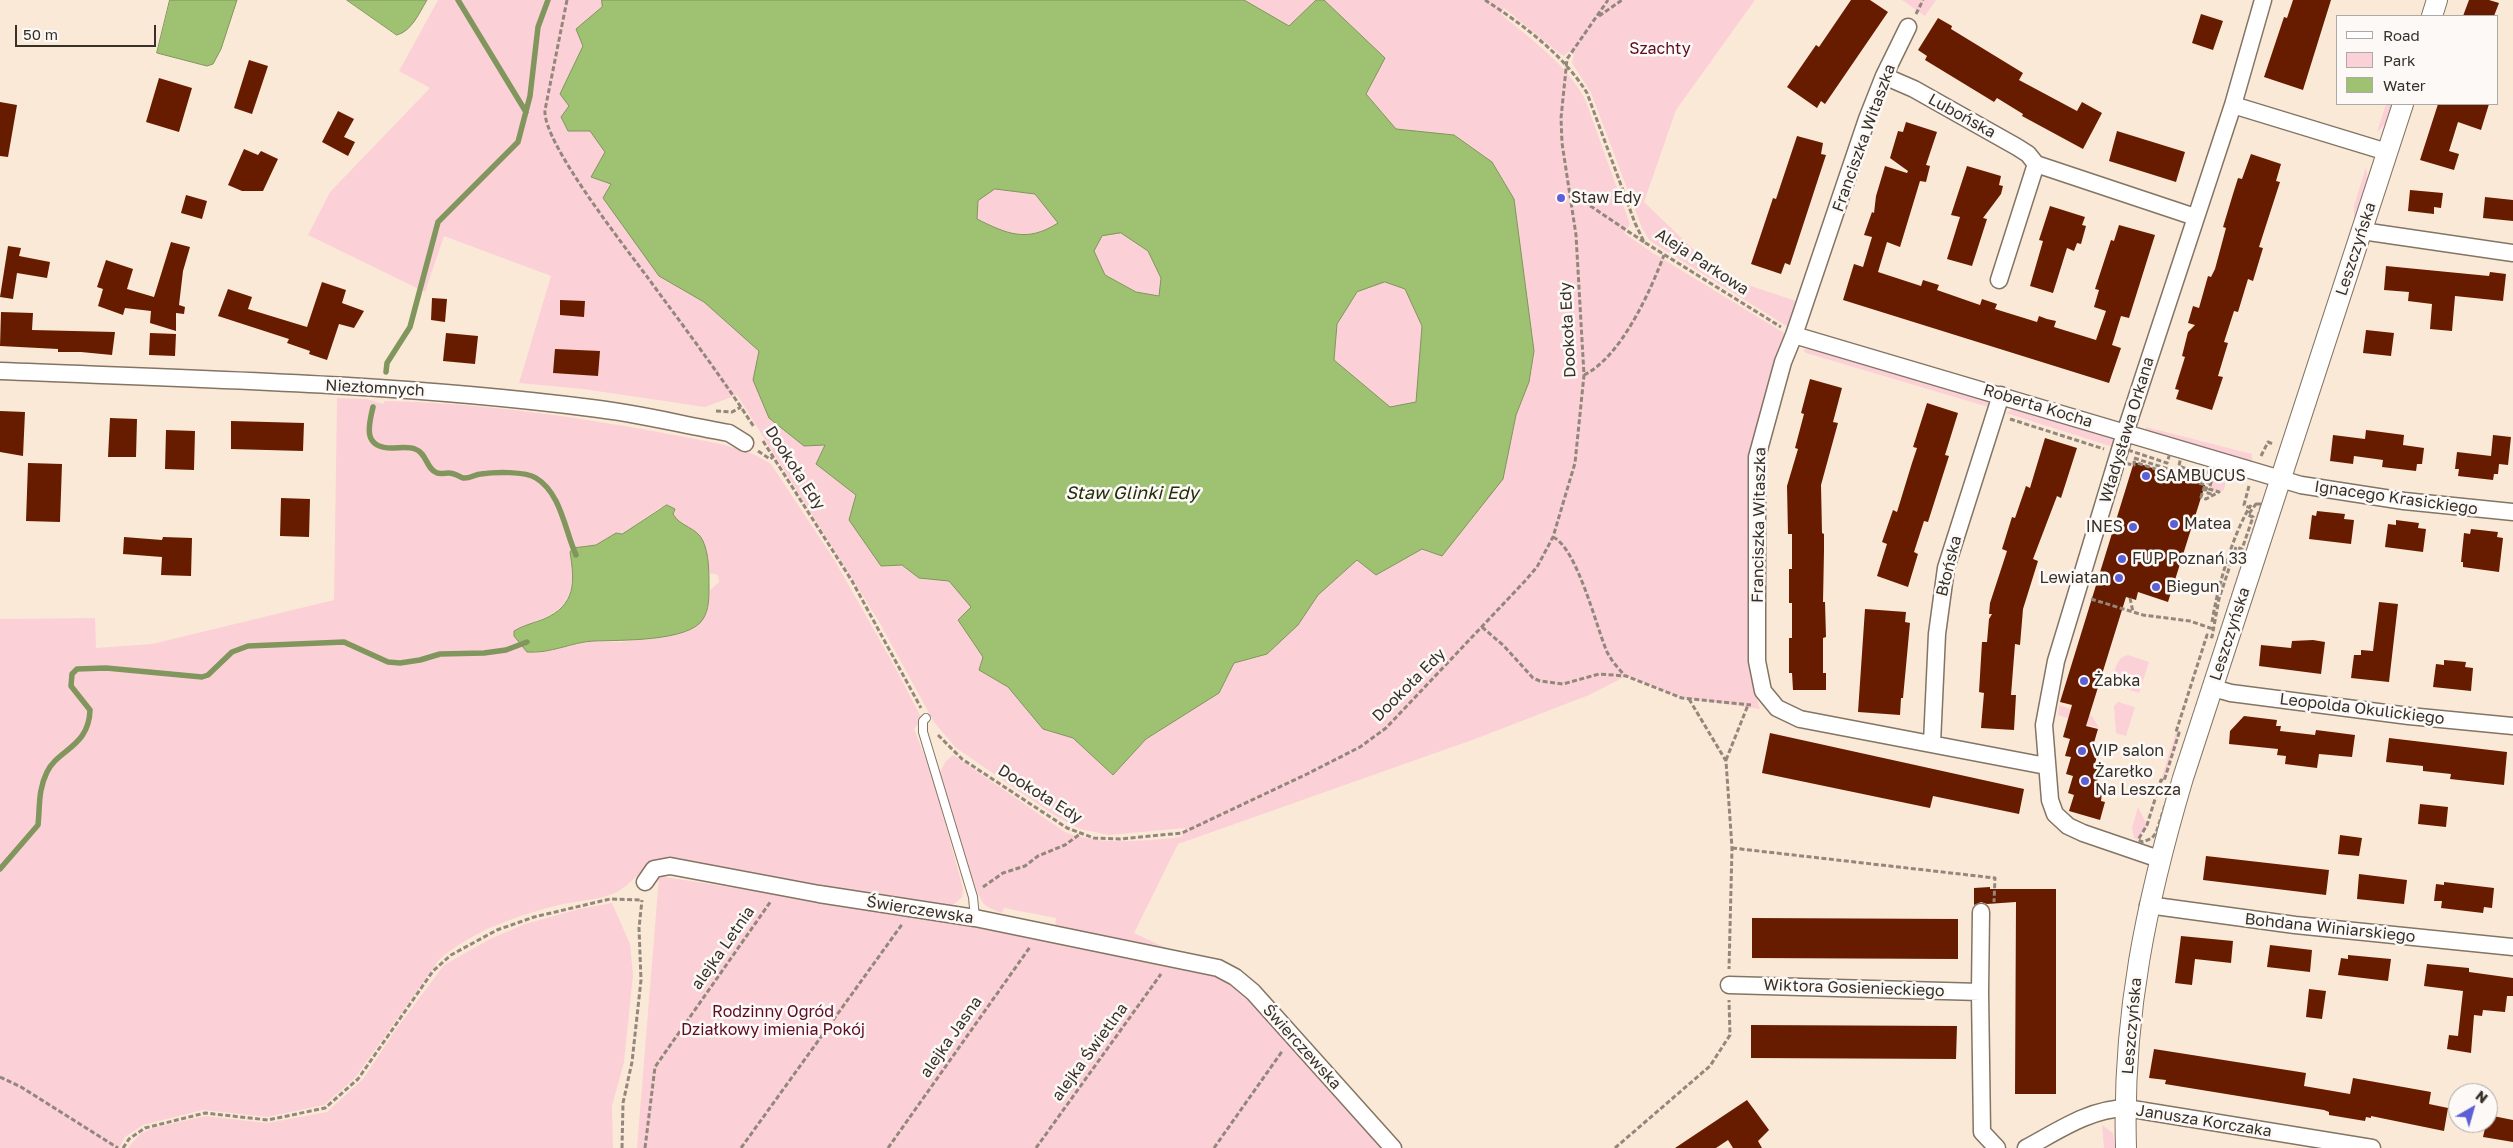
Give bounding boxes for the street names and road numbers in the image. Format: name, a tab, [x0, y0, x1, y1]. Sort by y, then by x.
street label: Franciszka Witaszka	[1828, 62, 1900, 214]
street label: Lubońska	[1925, 90, 1999, 142]
street label: Leszczyńska	[2332, 200, 2380, 298]
street label: Aleja Parkowa	[1652, 225, 1752, 299]
street label: Dookoła Edy	[1556, 282, 1580, 378]
street label: Władysława Orkana	[2096, 355, 2158, 505]
street label: Niezłomnych	[325, 376, 425, 400]
street label: Roberta Kocha	[1981, 380, 2095, 432]
street label: Dookoła Edy	[761, 423, 829, 513]
street label: Franciszka Witaszka	[1748, 447, 1770, 603]
street label: Ignacego Krasickiego	[2313, 477, 2479, 519]
street label: Błońska	[1932, 534, 1966, 598]
street label: Leszczyńska	[2206, 585, 2254, 683]
street label: Dookoła Edy	[1368, 644, 1450, 726]
street label: Leopolda Okulickiego	[2279, 689, 2445, 729]
street label: Dookoła Edy	[994, 760, 1086, 828]
street label: Świerczewska	[865, 892, 975, 928]
street label: alejka Letnia	[687, 903, 759, 993]
street label: Bohdana Winiarskiego	[2244, 909, 2416, 947]
street label: Wiktora Gosienieckiego	[1763, 975, 1945, 1001]
street label: Leszczyńska	[2118, 977, 2146, 1075]
street label: alejka Jasna	[916, 993, 986, 1081]
street label: alejka Świetlna	[1048, 999, 1132, 1105]
street label: Świerczewska	[1259, 1000, 1345, 1094]
street label: Janusza Korczaka	[2135, 1101, 2273, 1141]

